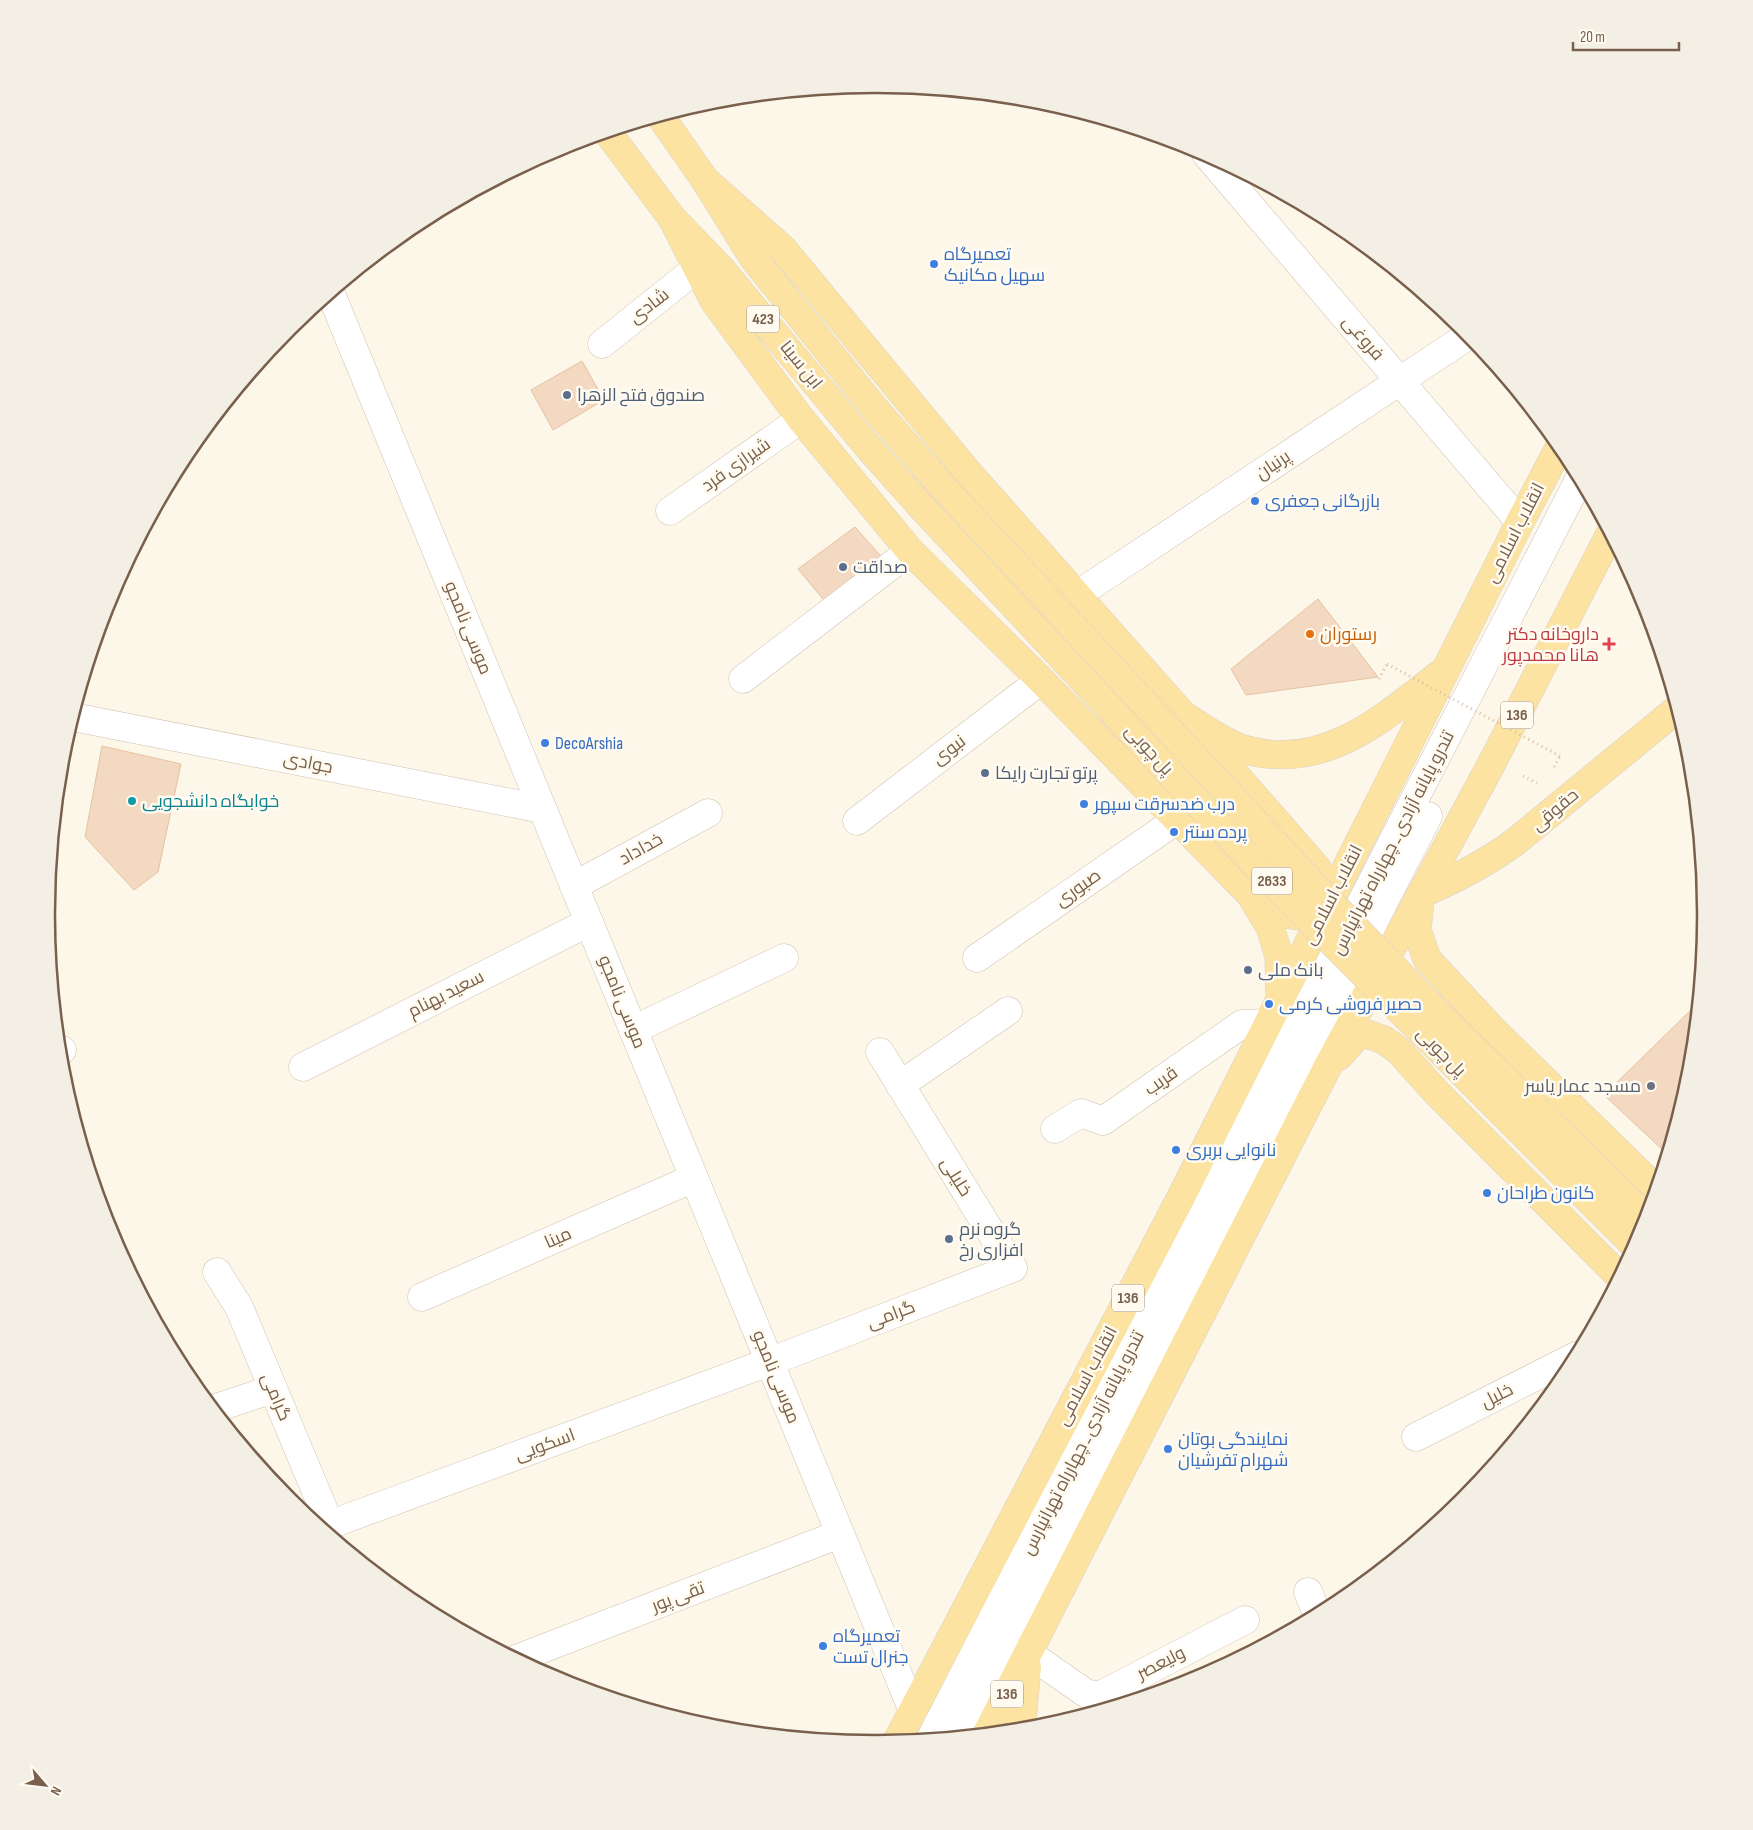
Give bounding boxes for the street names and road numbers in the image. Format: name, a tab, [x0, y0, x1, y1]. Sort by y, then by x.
street label: شادی	[625, 284, 673, 328]
road number: 423	[747, 306, 779, 332]
street label: فروغی	[1338, 311, 1388, 365]
street label: ابن سینا	[775, 337, 827, 393]
street label: شیرازی فرد	[698, 434, 774, 496]
street label: پرنیان	[1252, 446, 1295, 485]
street label: انقلاب اسلامی	[1481, 479, 1549, 587]
street label: موسی نامجو	[440, 578, 496, 678]
road number: 136	[1501, 702, 1533, 728]
street label: پل چوبی	[1120, 720, 1178, 780]
street label: تندرو پایانه آزادی ـ چهارراه تهرانپارس	[1327, 727, 1460, 959]
street label: نبوی	[928, 731, 970, 769]
street label: جوادی	[281, 748, 335, 778]
street label: حقوقی	[1527, 784, 1583, 836]
street label: خداداد	[615, 828, 667, 870]
street label: انقلاب اسلامی	[1299, 841, 1367, 949]
street label: صبوری	[1051, 865, 1105, 911]
road number: 2633	[1252, 868, 1292, 894]
street label: موسی نامجو	[594, 952, 650, 1052]
street label: سعید بهنام	[404, 966, 488, 1023]
street label: پل چوبی	[1411, 1023, 1470, 1082]
street label: قریب	[1140, 1062, 1182, 1100]
street label: خلیلی	[936, 1154, 976, 1200]
street label: مینا	[541, 1223, 575, 1253]
road number: 136	[1112, 1285, 1144, 1312]
street label: گرامی	[864, 1296, 918, 1334]
street label: انقلاب اسلامی	[1052, 1323, 1122, 1429]
street label: موسی نامجو	[748, 1327, 804, 1427]
street label: تندرو پایانه آزادی ـ چهارراه تهرانپارس	[1017, 1327, 1150, 1559]
street label: گرامی	[257, 1370, 295, 1424]
street label: خلیل	[1477, 1379, 1517, 1413]
street label: اسکویی	[512, 1424, 578, 1466]
street label: تقی پور	[648, 1577, 708, 1618]
street label: ولیعصر	[1132, 1642, 1189, 1685]
road number: 136	[991, 1680, 1023, 1708]

